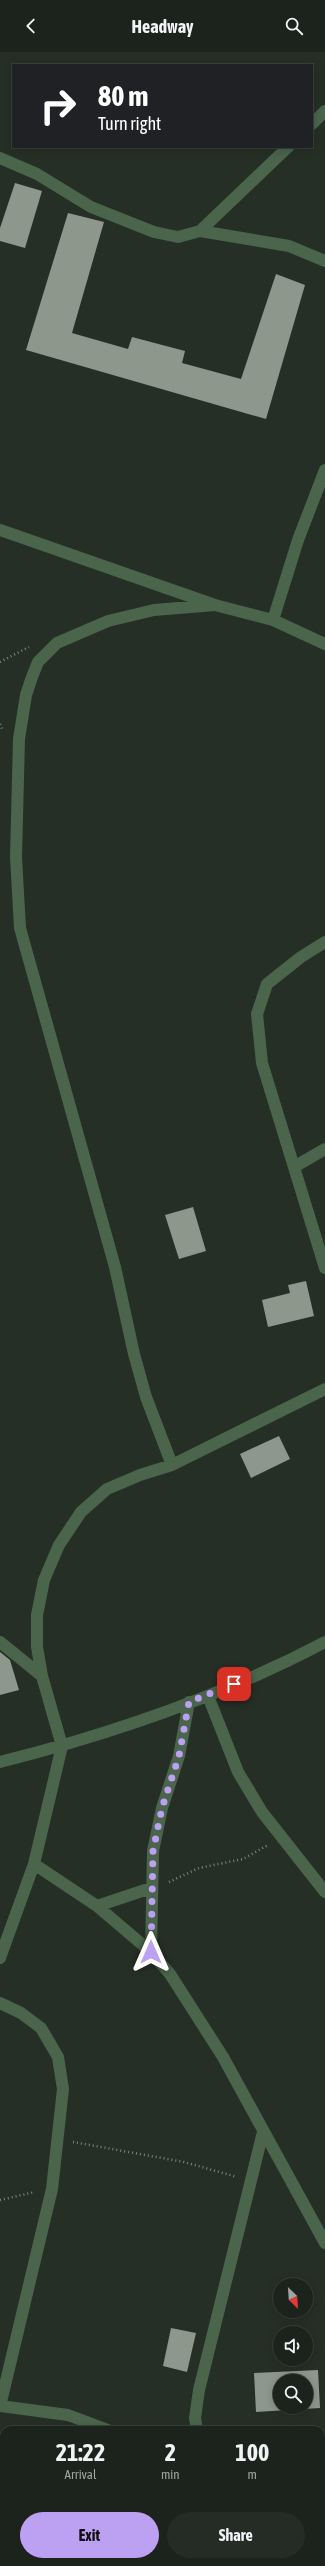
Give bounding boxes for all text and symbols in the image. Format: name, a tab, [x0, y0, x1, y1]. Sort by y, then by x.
icon: back	[20, 15, 42, 37]
icon: search	[283, 15, 305, 37]
text: Headway	[132, 16, 193, 37]
icon: right	[32, 80, 84, 132]
text: 80 m	[98, 80, 148, 112]
text: Turn right	[98, 113, 161, 134]
pin	[217, 1667, 251, 1701]
icon: arrive	[223, 1673, 245, 1695]
position arrow	[130, 1931, 172, 1973]
north arrow	[273, 2278, 313, 2318]
map controls	[273, 2278, 313, 2414]
button: sound	[273, 2326, 313, 2366]
button: search	[273, 2374, 313, 2414]
text: 21:22	[56, 2439, 105, 2466]
text: 2	[165, 2439, 176, 2466]
text: 100	[235, 2439, 269, 2466]
text: Arrival	[65, 2467, 96, 2482]
text: min	[161, 2467, 180, 2482]
text: m	[248, 2467, 257, 2482]
button: Exit	[20, 2512, 159, 2558]
button: Share	[167, 2512, 305, 2558]

